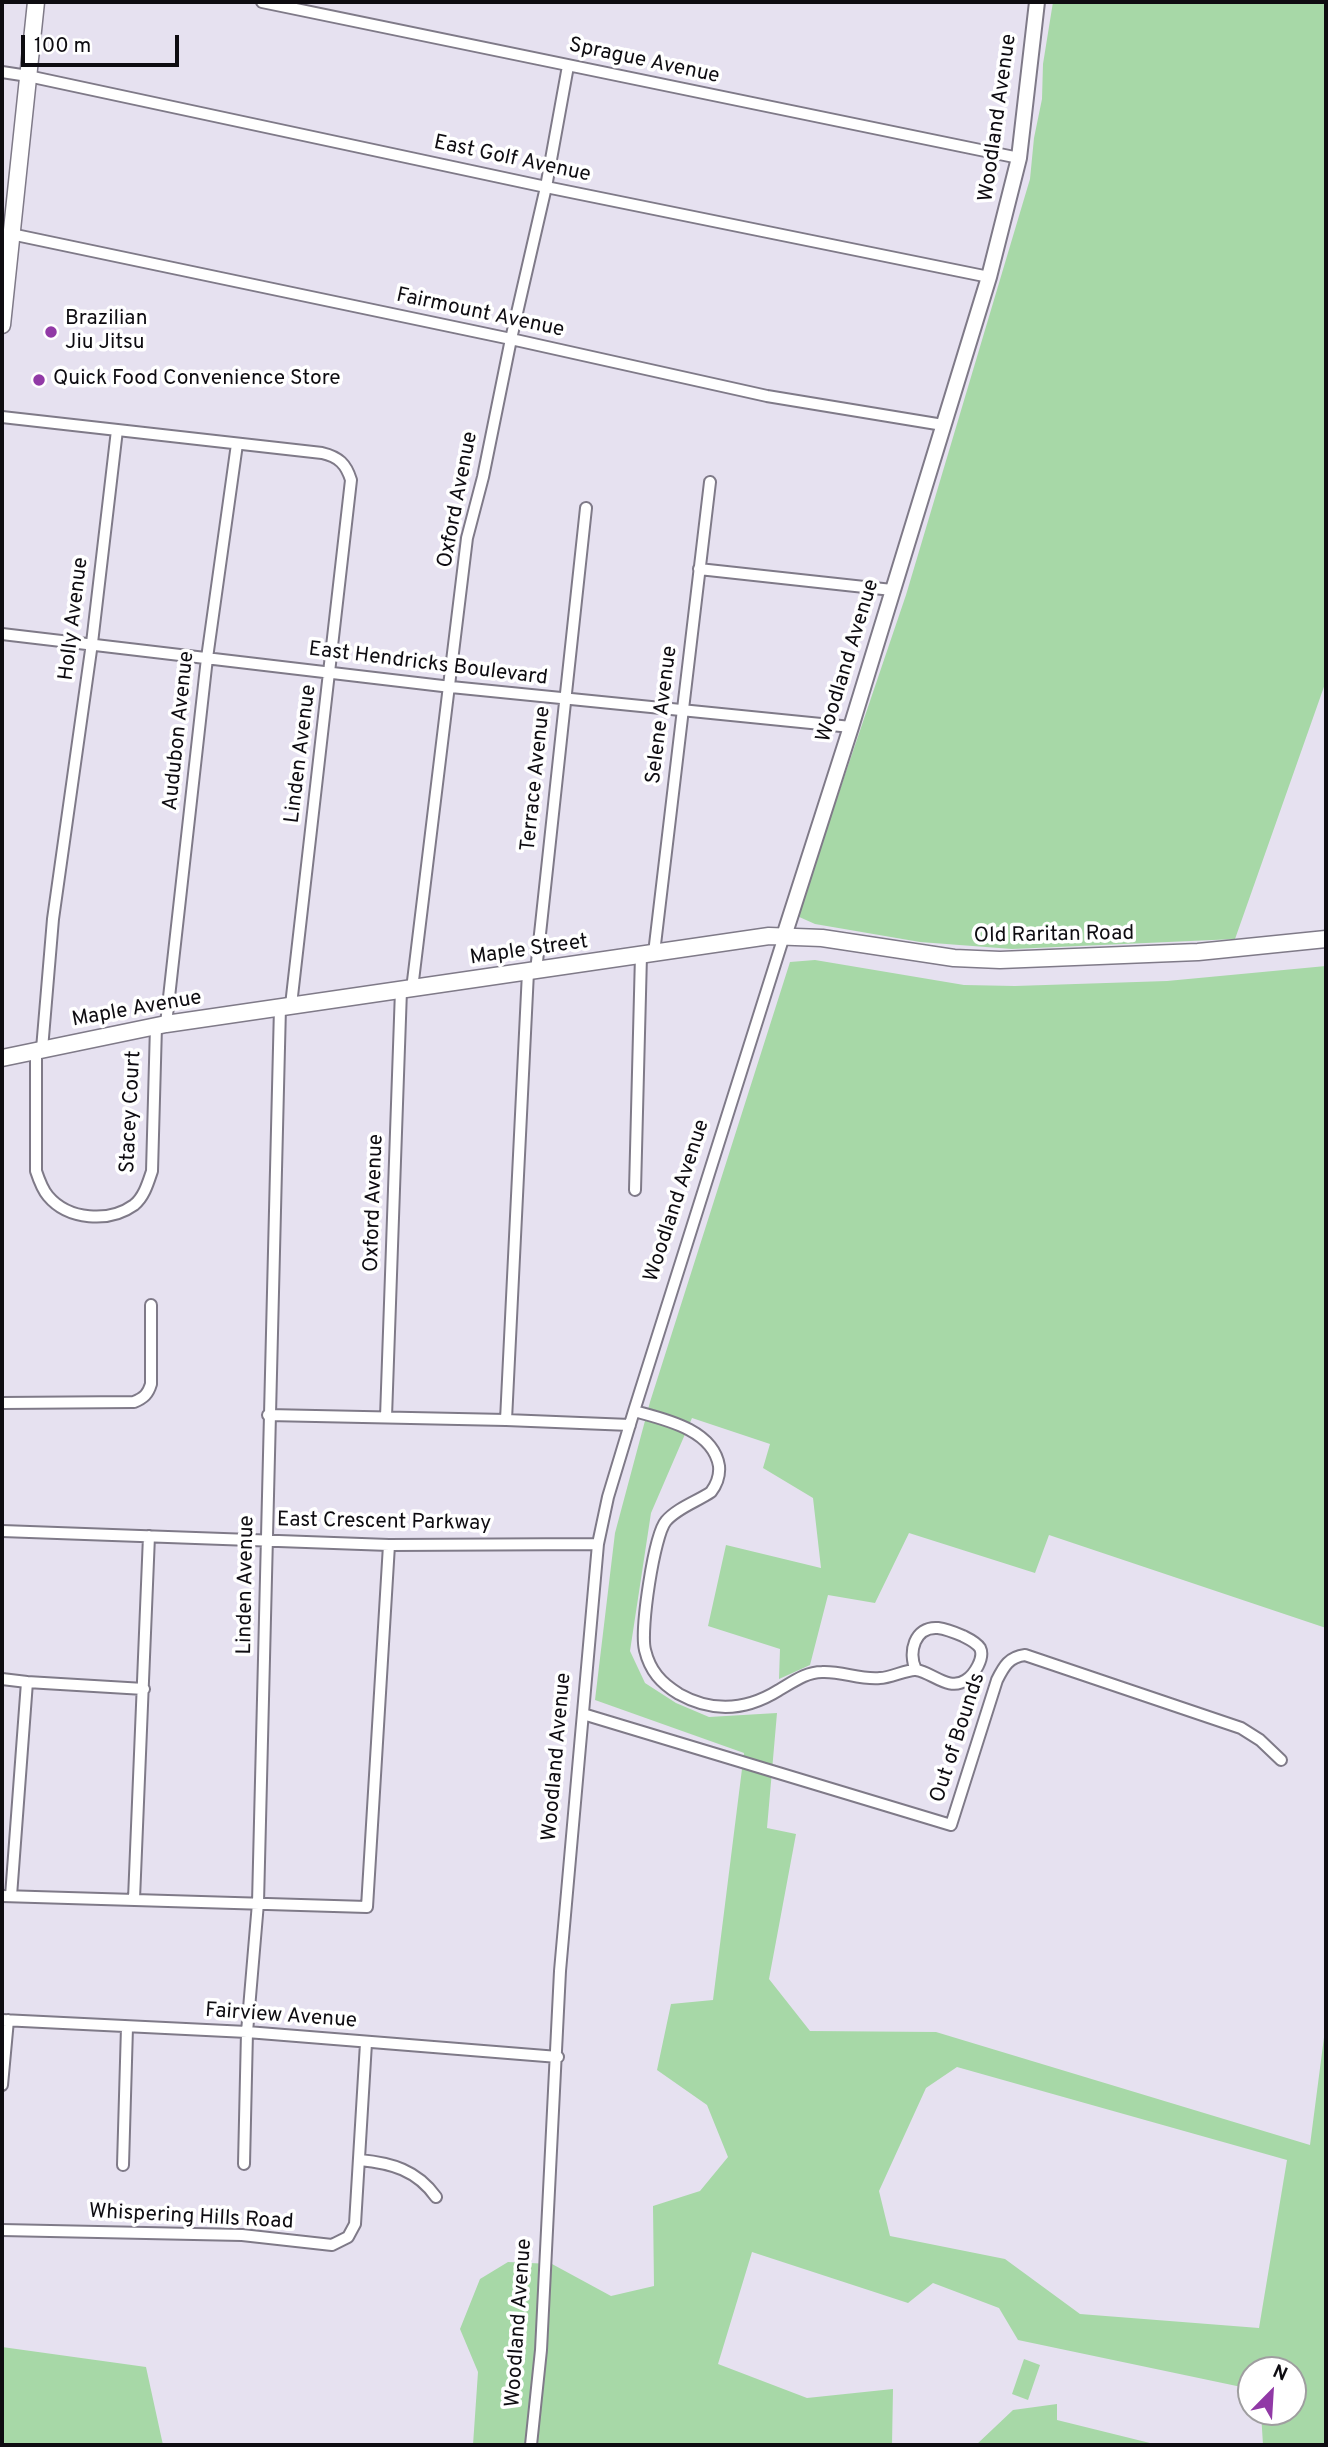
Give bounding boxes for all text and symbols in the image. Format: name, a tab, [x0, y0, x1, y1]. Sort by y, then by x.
scale bar	[24, 21, 182, 65]
text: 100 m	[34, 33, 91, 60]
street label: Woodland Avenue	[975, 33, 1023, 203]
street label: Sprague Avenue	[566, 34, 722, 90]
street label: East Golf Avenue	[431, 131, 593, 189]
street label: Fairmount Avenue	[394, 284, 566, 344]
place label: Brazilian Jiu Jitsu	[65, 307, 148, 357]
marker: Brazilian Jiu Jitsu	[43, 324, 59, 340]
place label: Quick Food Convenience Store	[53, 367, 341, 393]
marker: Quick Food Convenience Store	[31, 372, 47, 388]
street label: Oxford Avenue	[433, 430, 485, 570]
street label: Holly Avenue	[55, 556, 95, 682]
street label: Woodland Avenue	[812, 576, 886, 746]
street label: East Hendricks Boulevard	[307, 638, 549, 692]
street label: Selene Avenue	[642, 644, 684, 786]
street label: Audubon Avenue	[159, 650, 201, 812]
street label: Linden Avenue	[281, 683, 323, 825]
street label: Terrace Avenue	[517, 705, 557, 853]
street label: Old Raritan Road	[974, 922, 1134, 950]
street label: Maple Street	[468, 930, 590, 972]
street label: Maple Avenue	[70, 986, 204, 1034]
street label: Stacey Court	[116, 1050, 148, 1174]
street label: Woodland Avenue	[640, 1117, 716, 1285]
street label: Oxford Avenue	[360, 1134, 390, 1272]
street label: East Crescent Parkway	[277, 1509, 491, 1537]
street label: Linden Avenue	[233, 1515, 261, 1655]
street label: Out of Bounds	[926, 1670, 992, 1806]
street label: Woodland Avenue	[538, 1672, 578, 1842]
street label: Fairview Avenue	[204, 1999, 358, 2035]
street label: Whispering Hills Road	[88, 2200, 294, 2236]
street label: Woodland Avenue	[502, 2238, 538, 2408]
north arrow	[1237, 2356, 1307, 2426]
text: N	[1269, 2360, 1291, 2387]

